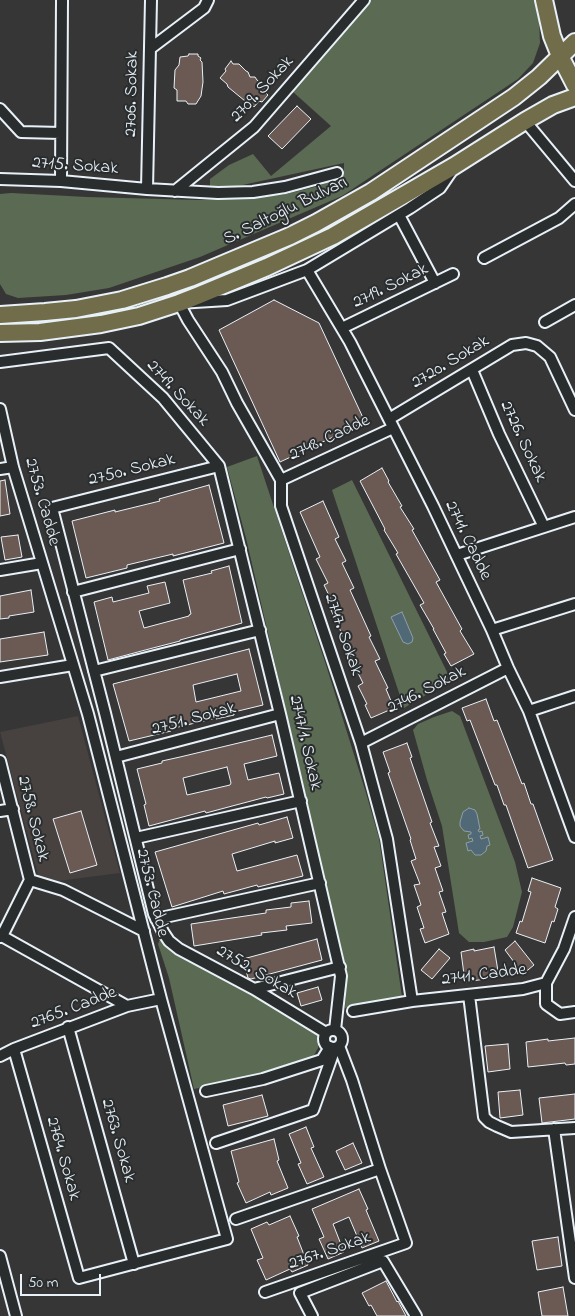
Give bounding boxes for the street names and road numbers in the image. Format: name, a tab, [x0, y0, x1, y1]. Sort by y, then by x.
street label: 2706. Sokak	[121, 51, 145, 137]
street label: 2709. Sokak	[227, 52, 299, 128]
street label: 2715. Sokak	[31, 153, 119, 181]
street label: S. Saltoğlu Bulvarı	[220, 173, 352, 251]
street label: 2719. Sokak	[350, 259, 432, 315]
street label: 2720. Sokak	[408, 331, 494, 395]
street label: 2749. Sokak	[141, 356, 213, 432]
street label: 2726. Sokak	[494, 398, 550, 486]
street label: 2748. Cadde	[286, 411, 374, 467]
street label: 2750. Sokak	[86, 450, 178, 492]
street label: 2753. Cadde	[18, 456, 64, 548]
street label: 2741. Cadde	[439, 498, 495, 584]
street label: 2747. Sokak	[318, 591, 366, 679]
street label: 2746. Sokak	[384, 662, 470, 720]
street label: 2747/1. Sokak	[283, 694, 325, 792]
street label: 2751. Sokak	[149, 698, 239, 742]
street label: 2758. Sokak	[11, 774, 53, 864]
street label: 2753. Cadde	[130, 847, 172, 939]
street label: 2752. Sokak	[212, 941, 300, 1005]
street label: 2741. Cadde	[440, 960, 528, 992]
street label: 2765. Cadde	[28, 983, 120, 1035]
street label: 2763. Sokak	[95, 1097, 139, 1185]
street label: 2764. Sokak	[40, 1115, 84, 1203]
street label: 2767. Sokak	[286, 1228, 374, 1276]

